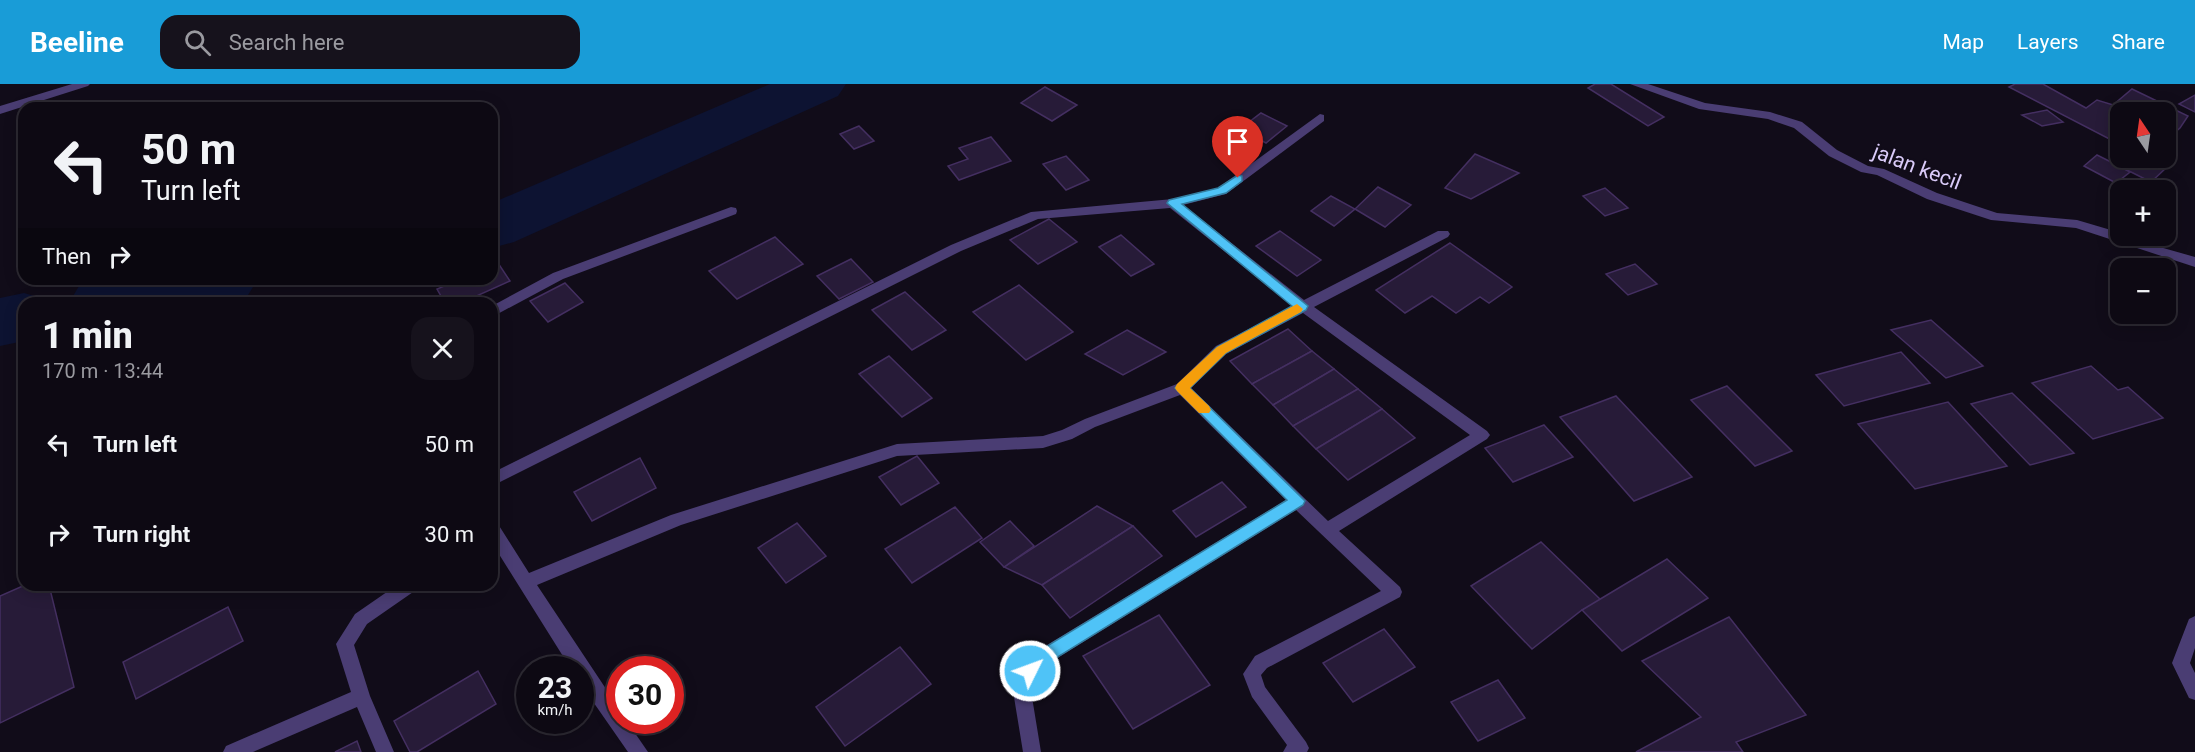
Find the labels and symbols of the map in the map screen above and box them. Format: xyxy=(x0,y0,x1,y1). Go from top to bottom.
north arrow xyxy=(2110,102,2176,168)
pin xyxy=(1212,116,1263,178)
street label: jalan kecil xyxy=(1869,139,1965,195)
position arrow xyxy=(998,639,1062,703)
speed limit sign: 30 xyxy=(606,656,684,734)

